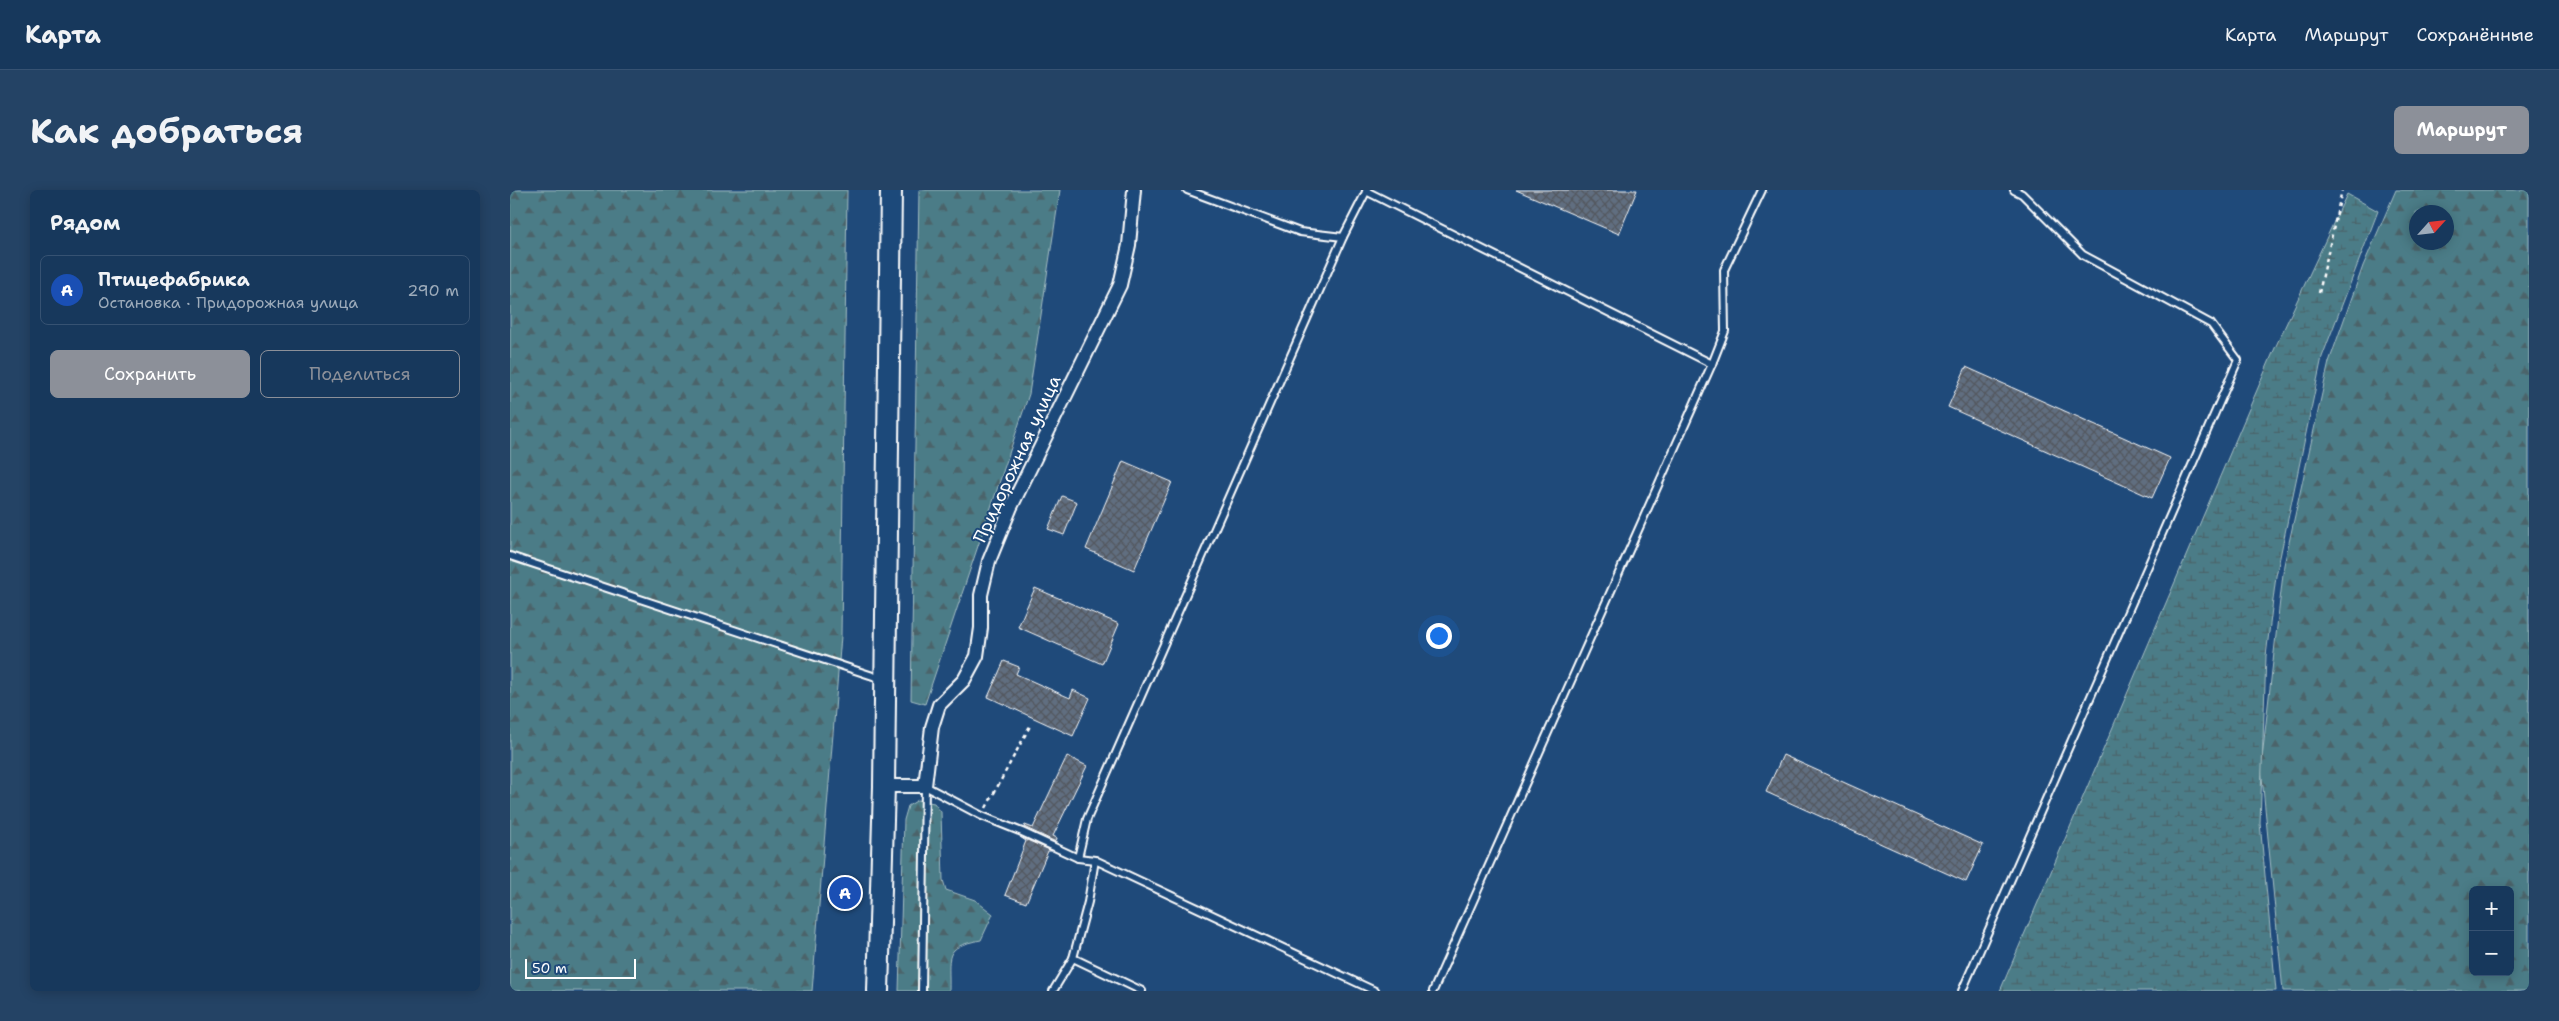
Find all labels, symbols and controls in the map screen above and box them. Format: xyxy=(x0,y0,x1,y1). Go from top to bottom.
text: Карта xyxy=(25,19,101,51)
text: Карта xyxy=(2225,23,2276,47)
text: Маршрут xyxy=(2304,23,2388,47)
text: Сохранённые xyxy=(2416,23,2534,47)
button: Маршрут xyxy=(2394,106,2529,154)
text: Как добраться xyxy=(30,107,303,154)
north arrow xyxy=(2409,205,2454,250)
text: Рядом xyxy=(50,209,120,237)
text: Птицефабрика xyxy=(98,267,250,292)
text: A xyxy=(61,280,73,301)
text: 290 m xyxy=(407,280,459,301)
text: Остановка · Придорожная улица xyxy=(98,292,358,313)
button: Сохранить xyxy=(50,350,250,398)
button: Поделиться xyxy=(260,350,460,398)
street label: Придорожная улица xyxy=(968,371,1066,547)
your location xyxy=(1426,623,1452,649)
pin: A xyxy=(829,874,861,912)
map controls xyxy=(2469,886,2514,976)
button: + xyxy=(2469,886,2514,931)
button: − xyxy=(2469,931,2514,976)
scale bar xyxy=(525,956,636,979)
text: 50 m xyxy=(532,959,567,977)

